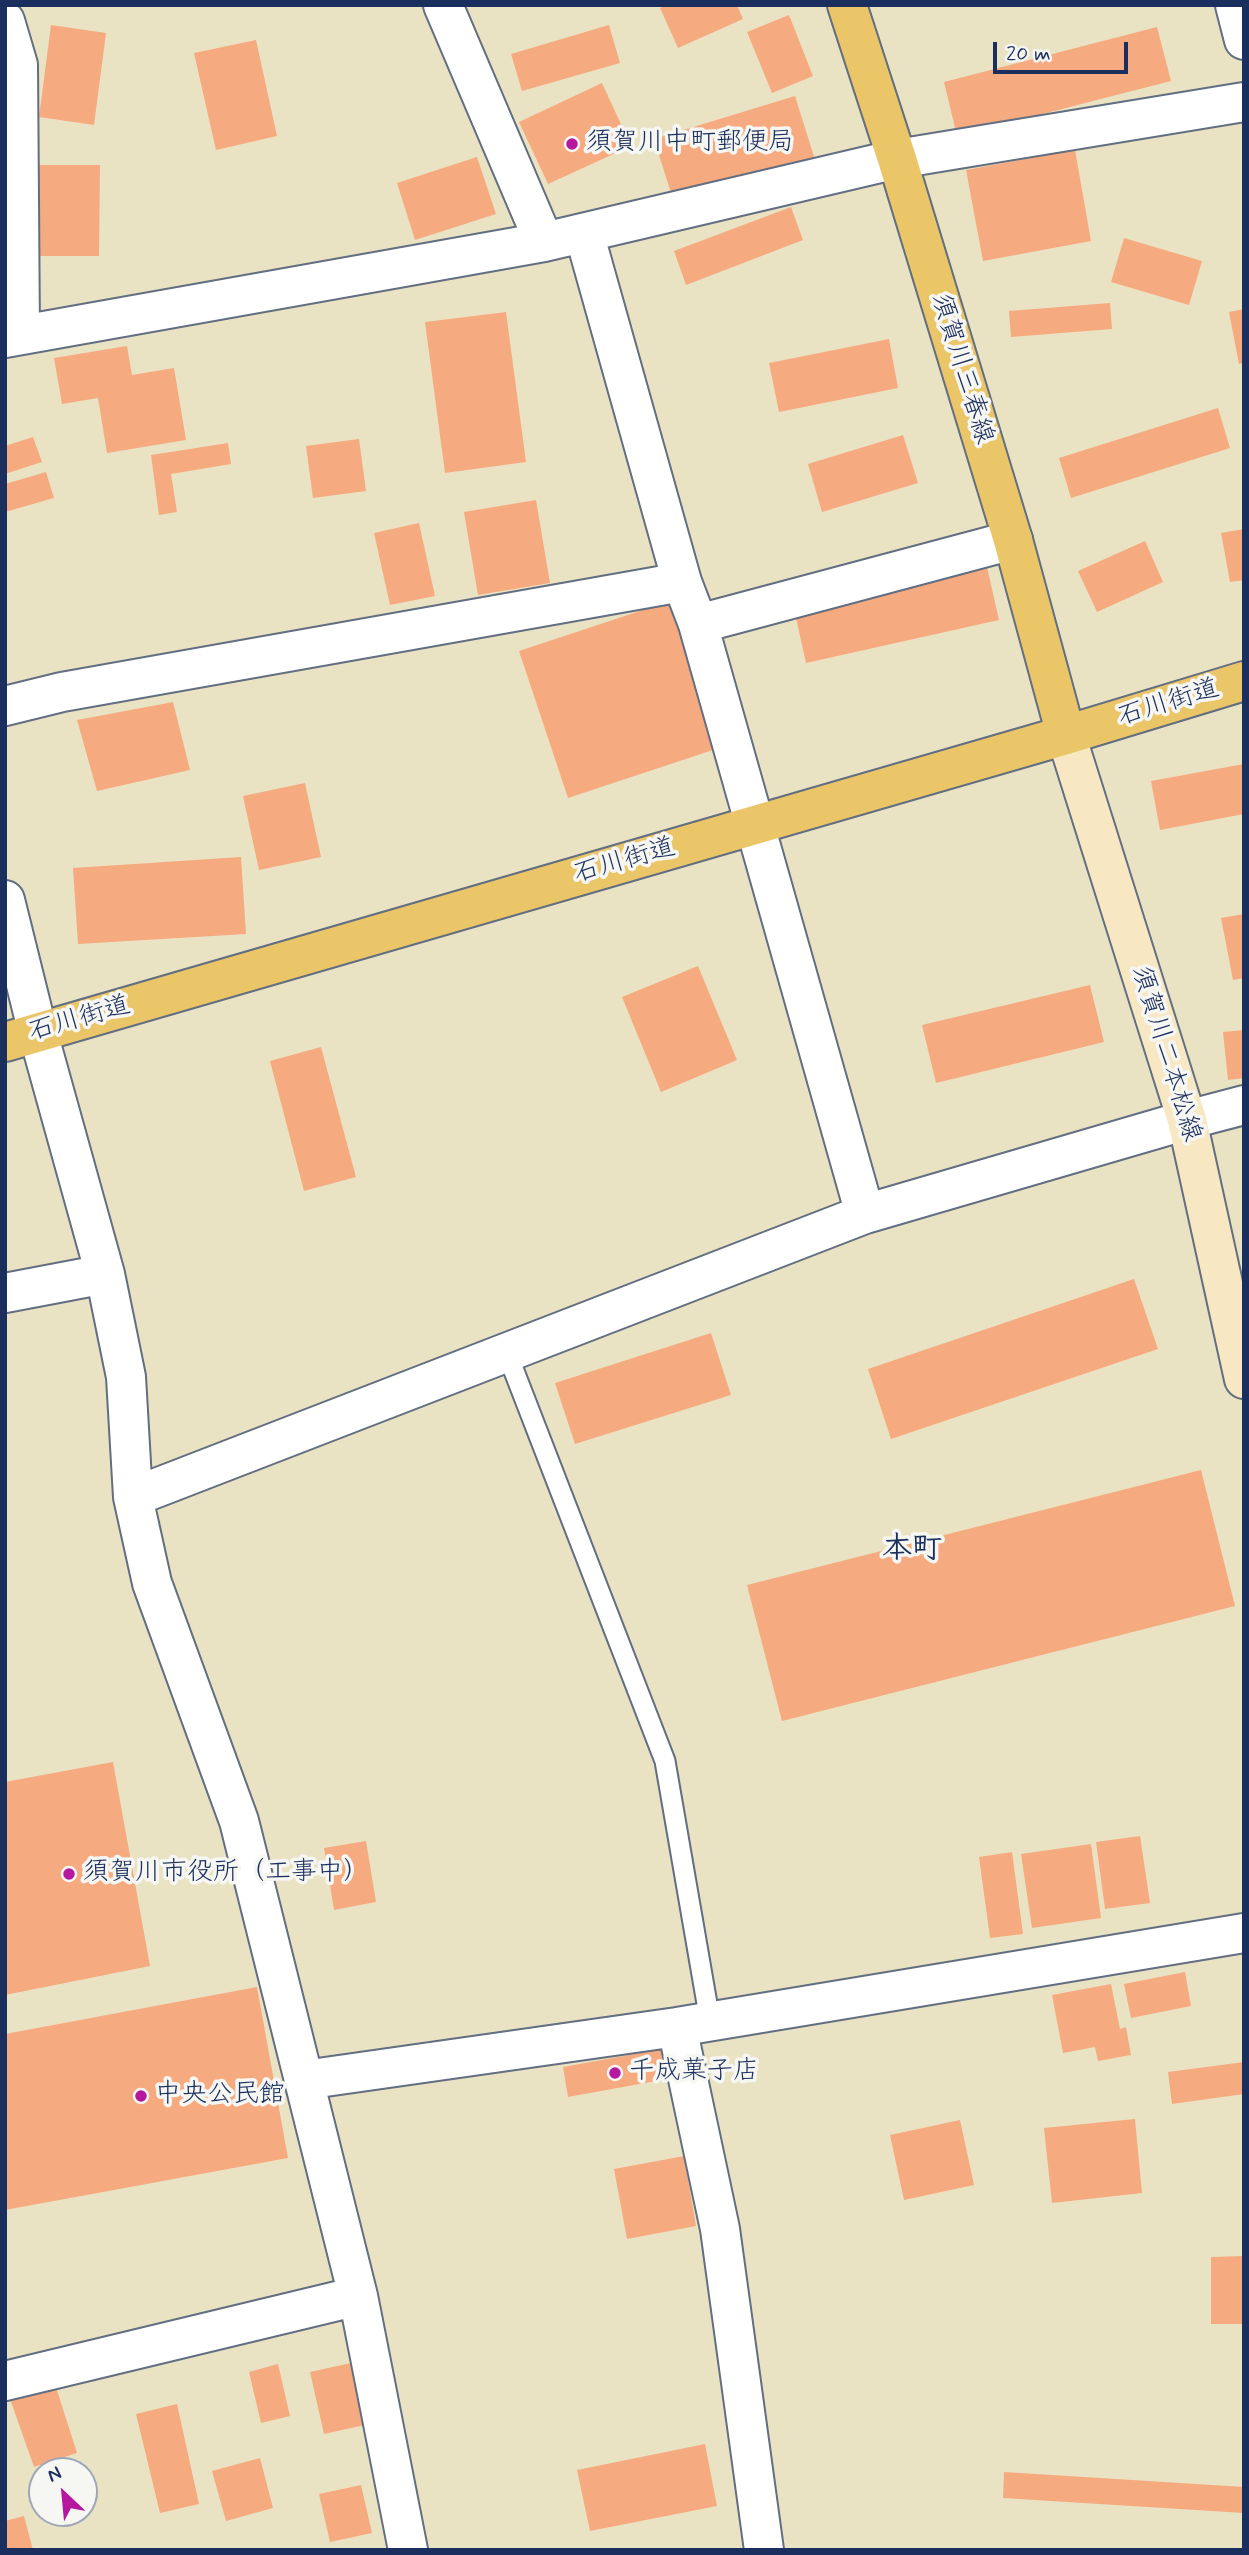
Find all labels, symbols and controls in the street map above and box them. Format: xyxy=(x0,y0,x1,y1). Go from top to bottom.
scale bar xyxy=(997,28,1132,72)
text: 20 m xyxy=(1006,40,1051,68)
place label: 須賀川中町郵便局 xyxy=(586,128,794,160)
marker: 須賀川中町郵便局 xyxy=(564,136,580,152)
street label: 須賀川三春線 xyxy=(923,290,999,448)
street label: 石川街道 xyxy=(1115,674,1223,734)
street label: 石川街道 xyxy=(571,833,679,891)
street label: 須賀川二本松線 xyxy=(1123,962,1207,1146)
street label: 石川街道 xyxy=(26,991,134,1049)
district label: 本町 xyxy=(882,1533,942,1569)
place label: 須賀川市役所（工事中） xyxy=(83,1858,369,1890)
marker: 須賀川市役所（工事中） xyxy=(61,1866,77,1882)
place label: 千成菓子店 xyxy=(629,2057,759,2089)
marker: 千成菓子店 xyxy=(607,2065,623,2081)
place label: 中央公民館 xyxy=(155,2080,285,2112)
marker: 中央公民館 xyxy=(133,2088,149,2104)
north arrow xyxy=(28,2457,98,2527)
text: N xyxy=(43,2460,66,2488)

